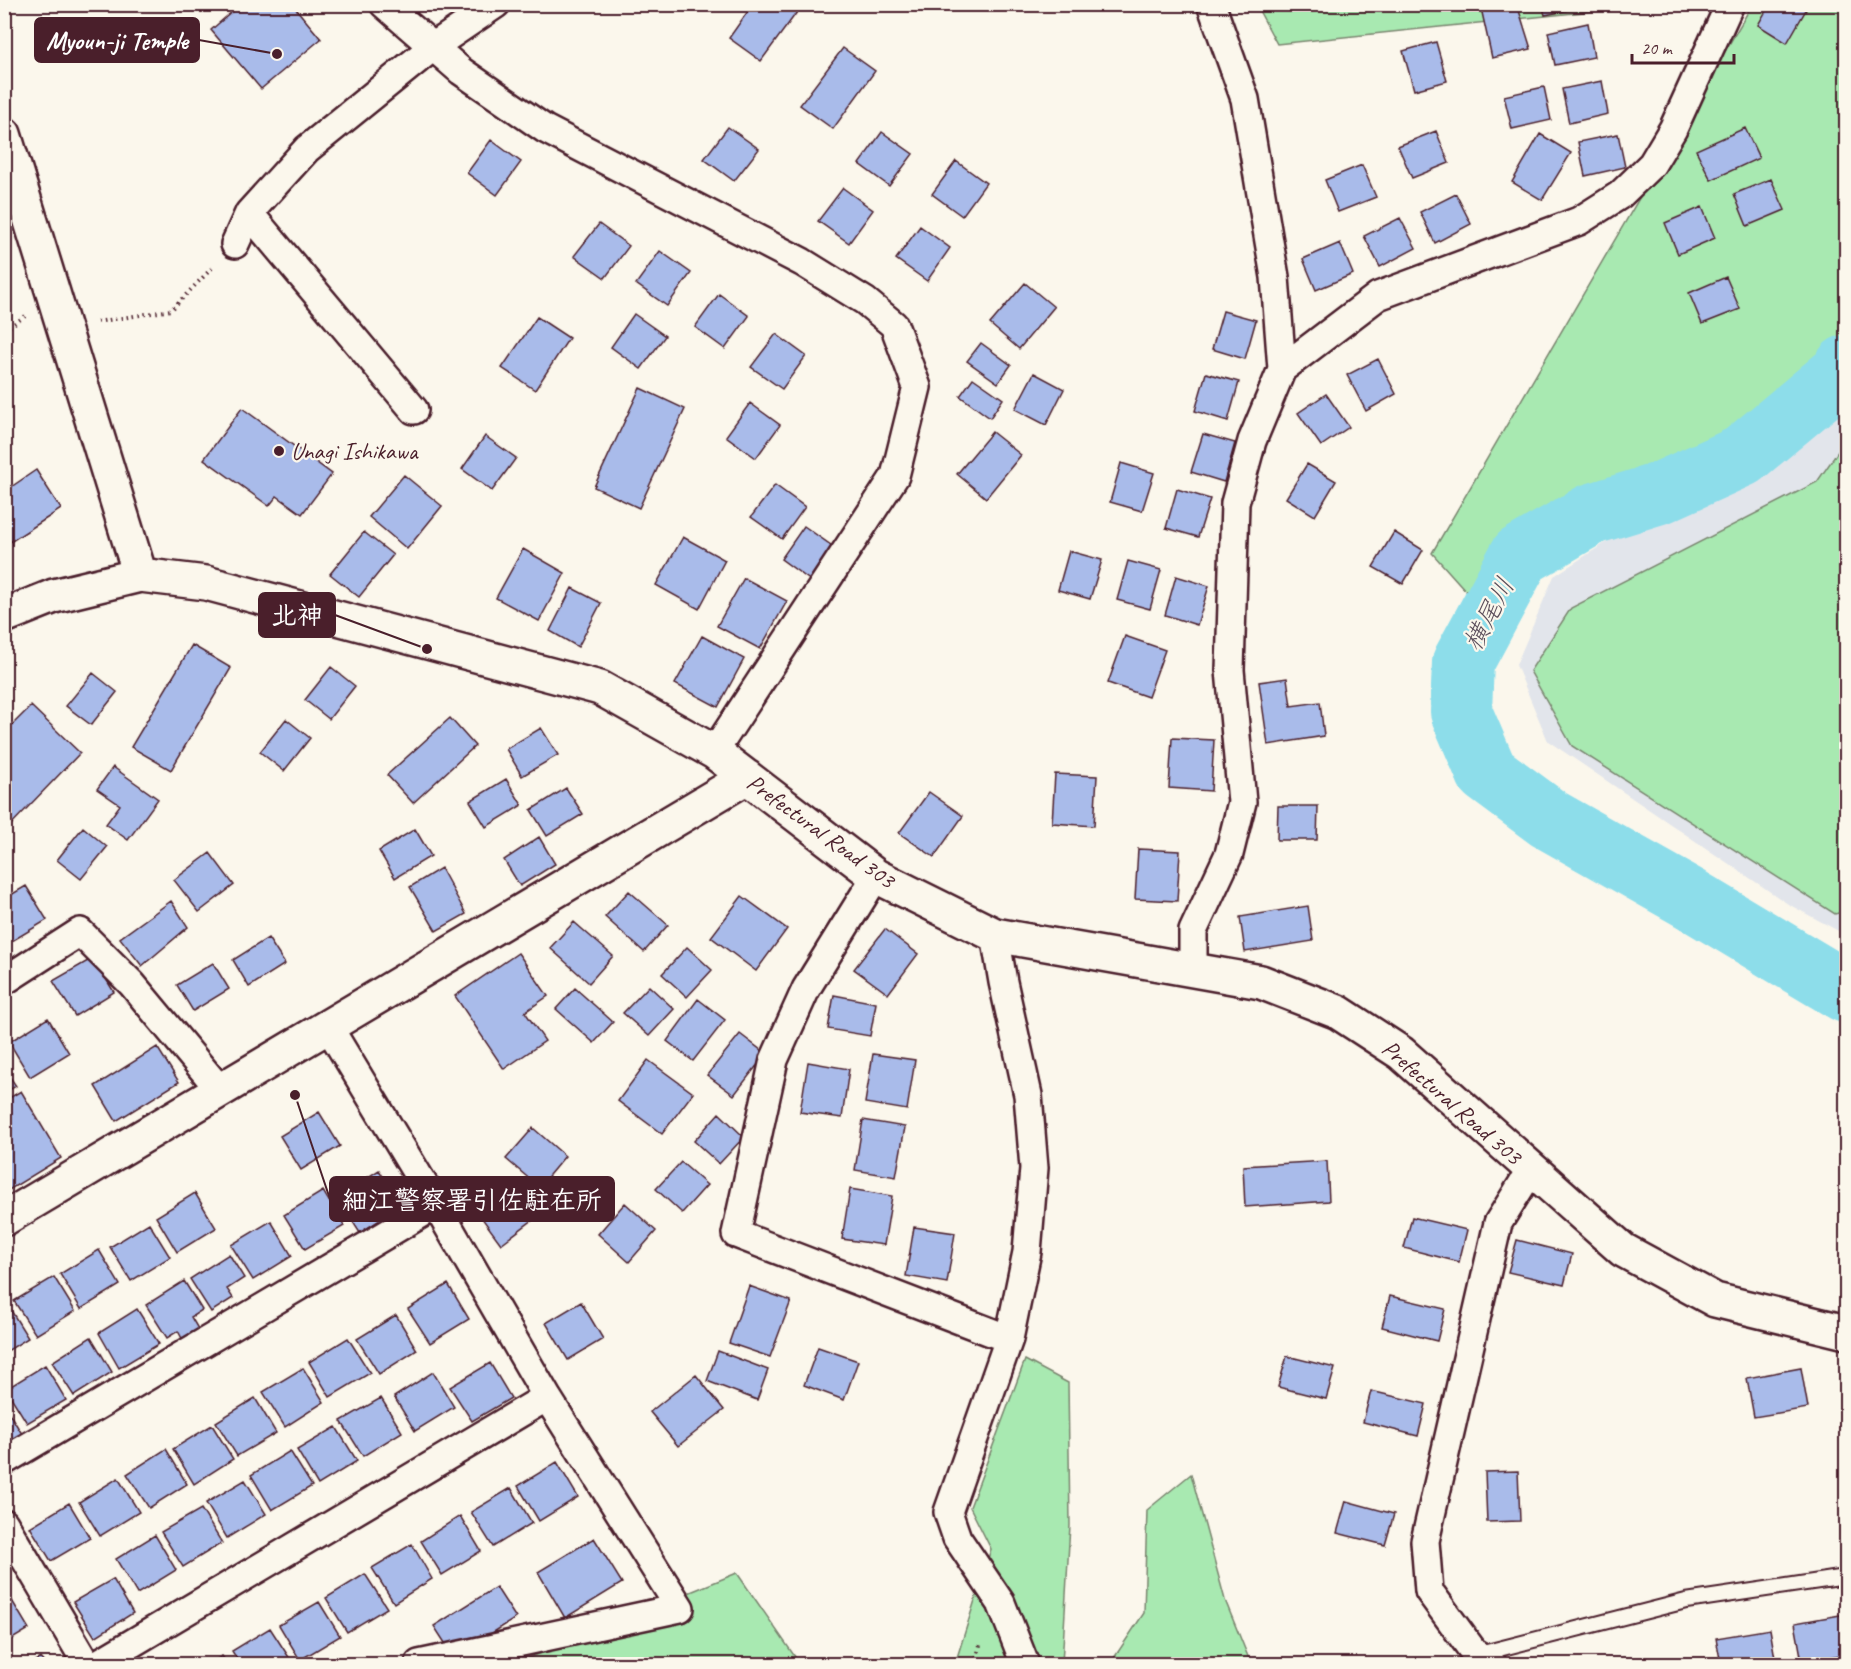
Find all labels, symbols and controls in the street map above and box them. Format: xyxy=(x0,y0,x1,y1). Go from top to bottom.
callout: Myoun-ji Temple xyxy=(35,18,199,62)
text: Myoun-ji Temple xyxy=(46,24,190,57)
scale bar xyxy=(1632,27,1734,65)
text: 20 m xyxy=(1641,37,1674,59)
place label: Unagi Ishikawa xyxy=(291,436,419,466)
marker: Unagi Ishikawa xyxy=(272,444,286,458)
water label: 横尾川 xyxy=(1456,572,1522,656)
callout: 北神 xyxy=(259,593,335,637)
text: 北神 xyxy=(271,599,323,632)
street label: Prefectural Road 303 xyxy=(741,767,903,896)
street label: Prefectural Road 303 xyxy=(1376,1033,1530,1172)
callout: 細江警察署引佐駐在所 xyxy=(330,1177,614,1221)
text: 細江警察署引佐駐在所 xyxy=(342,1184,602,1217)

